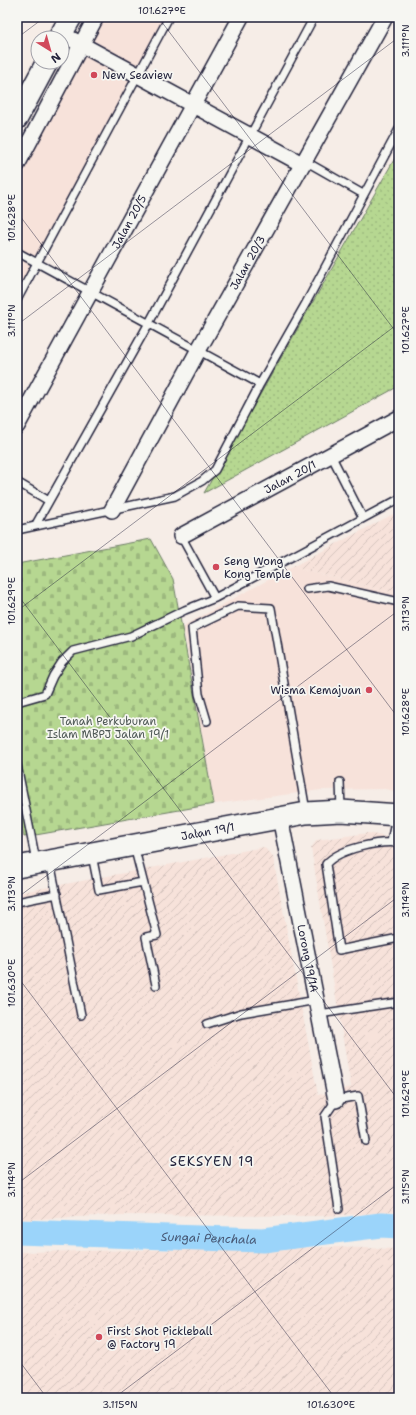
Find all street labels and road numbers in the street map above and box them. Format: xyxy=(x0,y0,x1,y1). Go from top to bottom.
street label: Jalan 20/5 xyxy=(108,192,150,251)
street label: Jalan 20/3 xyxy=(226,233,269,293)
street label: Jalan 20/1 xyxy=(261,457,319,497)
street label: Jalan 19/1 xyxy=(180,819,236,844)
street label: Lorong 19/1A xyxy=(294,923,322,993)

